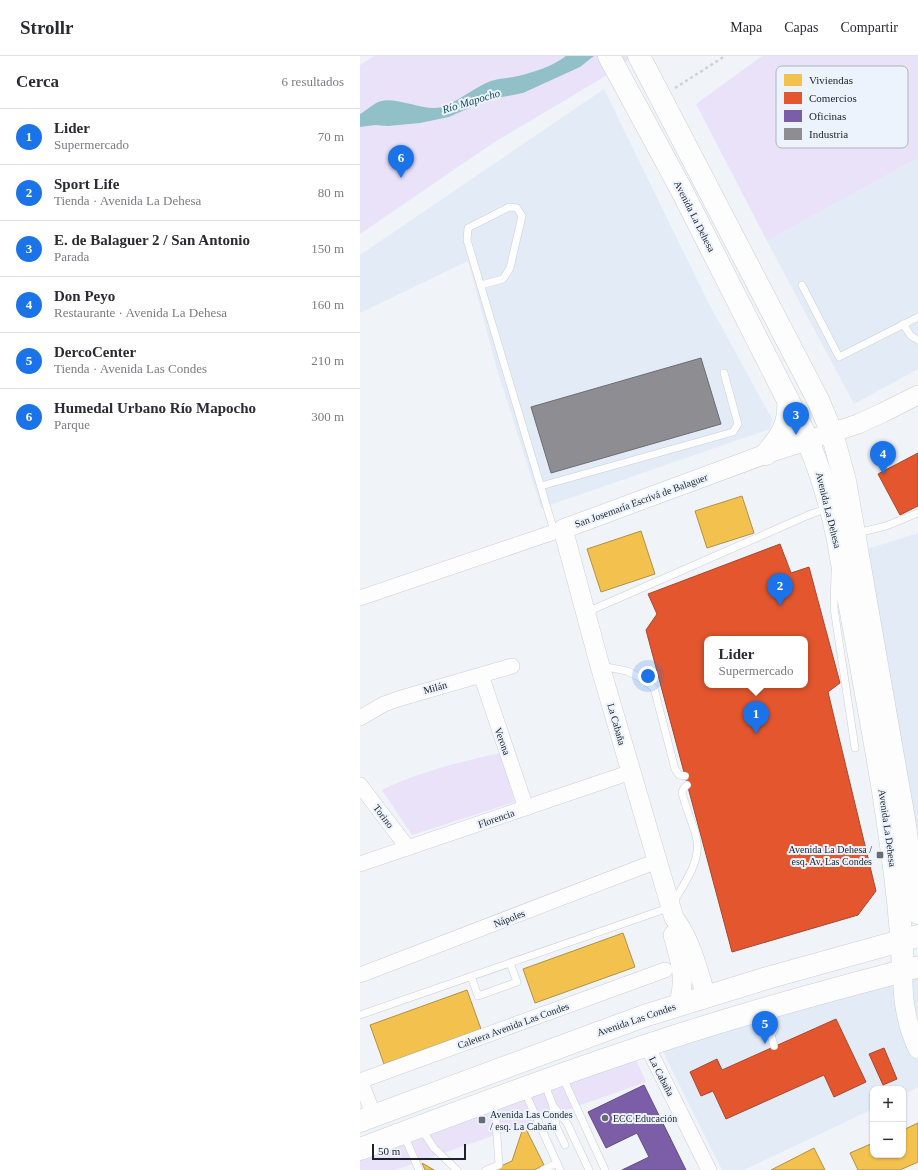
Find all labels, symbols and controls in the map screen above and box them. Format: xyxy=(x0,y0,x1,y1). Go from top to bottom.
text: Strollr xyxy=(20,17,73,38)
text: Mapa xyxy=(730,20,762,35)
text: Capas xyxy=(784,20,818,35)
text: Compartir xyxy=(840,20,898,35)
legend xyxy=(776,66,908,148)
text: Cerca xyxy=(16,72,59,91)
text: 6 resultados xyxy=(282,74,344,89)
text: Viviendas xyxy=(809,74,853,86)
water label: Río Mapocho xyxy=(440,86,502,116)
text: Comercios xyxy=(809,92,857,104)
text: Oficinas xyxy=(809,110,846,122)
text: Lider xyxy=(54,120,90,136)
text: Industria xyxy=(809,128,848,140)
text: 1 xyxy=(26,129,32,144)
text: 70 m xyxy=(318,129,344,144)
text: Supermercado xyxy=(54,137,129,152)
pin: 6 xyxy=(388,145,414,178)
text: Sport Life xyxy=(54,176,119,192)
street label: Avenida La Dehesa xyxy=(672,179,717,254)
text: 2 xyxy=(26,185,32,200)
text: 80 m xyxy=(318,185,344,200)
text: Tienda · Avenida La Dehesa xyxy=(54,193,201,208)
text: E. de Balaguer 2 / San Antonio xyxy=(54,232,250,248)
text: 3 xyxy=(26,241,32,256)
text: 150 m xyxy=(311,241,344,256)
text: Parada xyxy=(54,249,89,264)
text: Don Peyo xyxy=(54,288,115,304)
text: 4 xyxy=(26,297,32,312)
text: 160 m xyxy=(311,297,344,312)
text: Restaurante · Avenida La Dehesa xyxy=(54,305,227,320)
text: DercoCenter xyxy=(54,344,136,360)
text: 5 xyxy=(26,353,32,368)
text: 210 m xyxy=(311,353,344,368)
text: Tienda · Avenida Las Condes xyxy=(54,361,207,376)
text: Humedal Urbano Río Mapocho xyxy=(54,400,256,416)
pin: 3 xyxy=(783,402,809,435)
text: 6 xyxy=(26,409,32,424)
text: 300 m xyxy=(311,409,344,424)
text: Parque xyxy=(54,417,90,432)
pin: 4 xyxy=(870,441,896,474)
street label: San Josemaría Escrivá de Balaguer xyxy=(573,471,710,530)
street label: Avenida La Dehesa xyxy=(814,471,843,550)
pin: 2 xyxy=(767,573,793,606)
popup xyxy=(704,636,808,688)
text: Lider xyxy=(718,646,754,662)
text: Supermercado xyxy=(718,663,794,678)
your location xyxy=(638,666,658,686)
street label: Milán xyxy=(422,679,448,696)
pin: 1 xyxy=(743,701,769,734)
street label: La Cabaña xyxy=(605,702,628,747)
street label: Verona xyxy=(493,726,513,757)
street label: Avenida La Dehesa xyxy=(877,789,898,868)
street label: Torino xyxy=(371,802,396,830)
street label: Florencia xyxy=(477,807,516,830)
place label: Avenida La Dehesa / esq. Av. Las Condes xyxy=(789,844,872,867)
marker: Avenida La Dehesa / esq. Av. Las Condes xyxy=(875,850,885,860)
street label: Nápoles xyxy=(492,907,527,929)
street label: Caletera Avenida Las Condes xyxy=(456,1000,571,1051)
street label: Avenida Las Condes xyxy=(595,1001,677,1038)
pin: 5 xyxy=(752,1011,778,1044)
street label: La Cabaña xyxy=(647,1055,676,1098)
map controls xyxy=(870,1086,906,1158)
button: + xyxy=(870,1086,906,1122)
place label: Avenida Las Condes / esq. La Cabaña xyxy=(490,1109,573,1132)
marker: ECC Educación xyxy=(600,1113,610,1123)
place label: ECC Educación xyxy=(613,1113,677,1124)
marker: Avenida Las Condes / esq. La Cabaña xyxy=(477,1115,487,1125)
button: − xyxy=(870,1122,906,1158)
scale bar xyxy=(372,1142,466,1161)
text: 50 m xyxy=(378,1145,400,1157)

